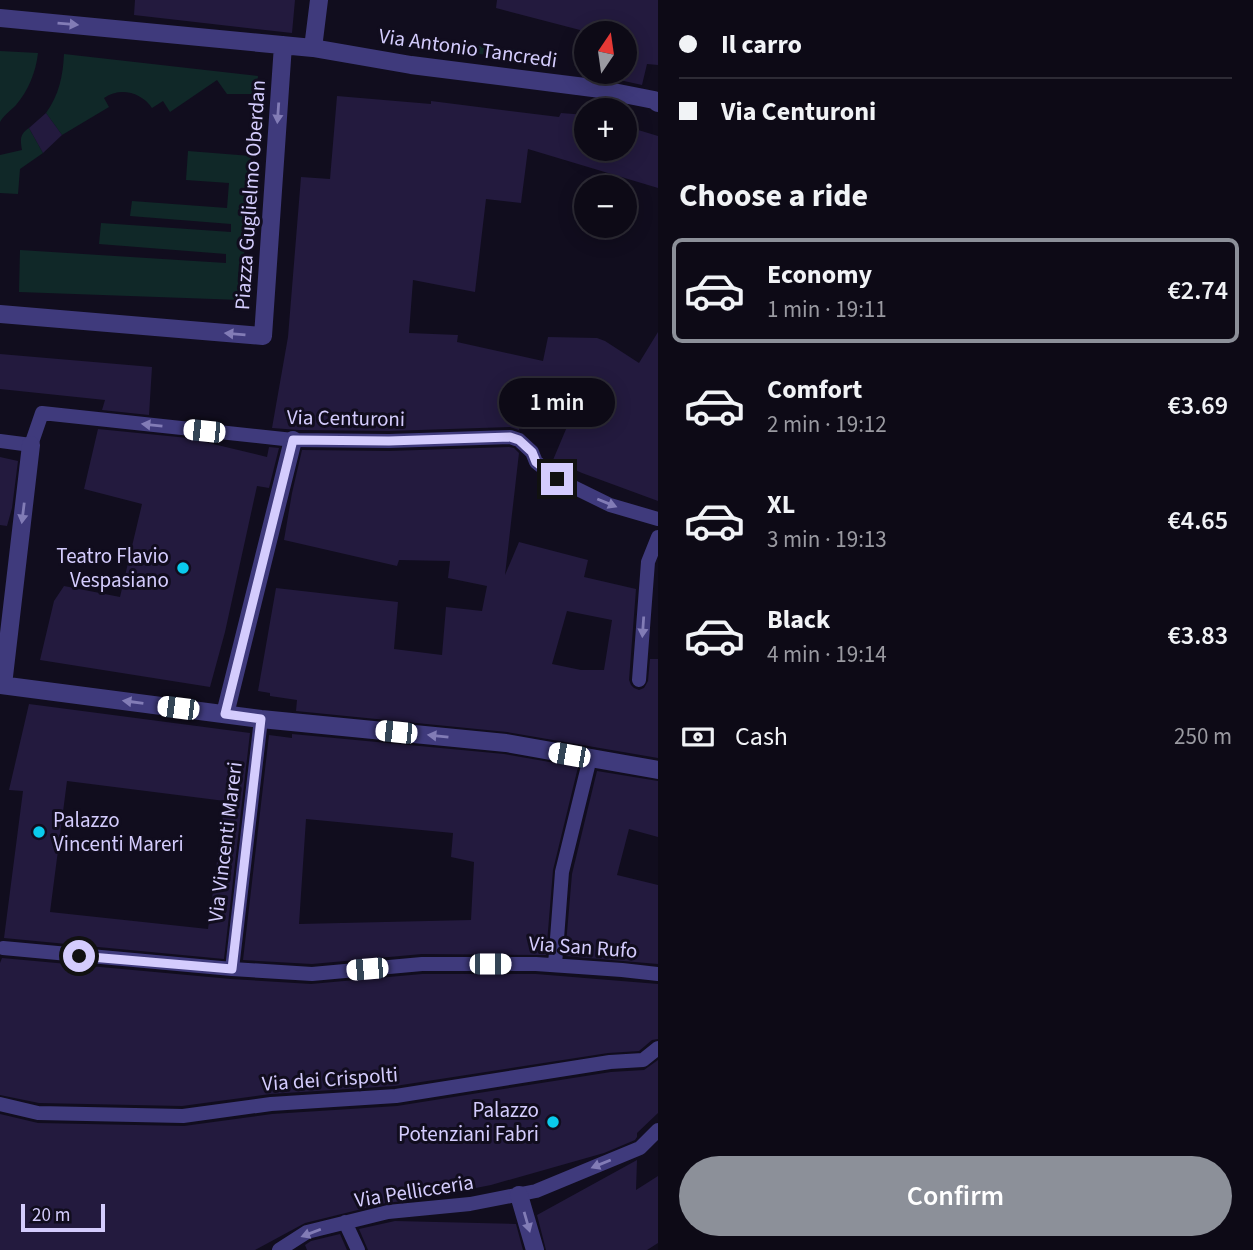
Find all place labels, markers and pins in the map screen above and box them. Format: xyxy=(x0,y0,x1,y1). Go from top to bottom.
place label: Teatro Flavio Vespasiano xyxy=(56,541,169,595)
marker: Teatro Flavio Vespasiano xyxy=(175,560,191,576)
place label: Palazzo Vincenti Mareri xyxy=(53,805,184,859)
marker: Palazzo Vincenti Mareri xyxy=(31,824,47,840)
place label: Palazzo Potenziani Fabri xyxy=(398,1095,539,1149)
marker: Palazzo Potenziani Fabri xyxy=(545,1114,561,1130)

